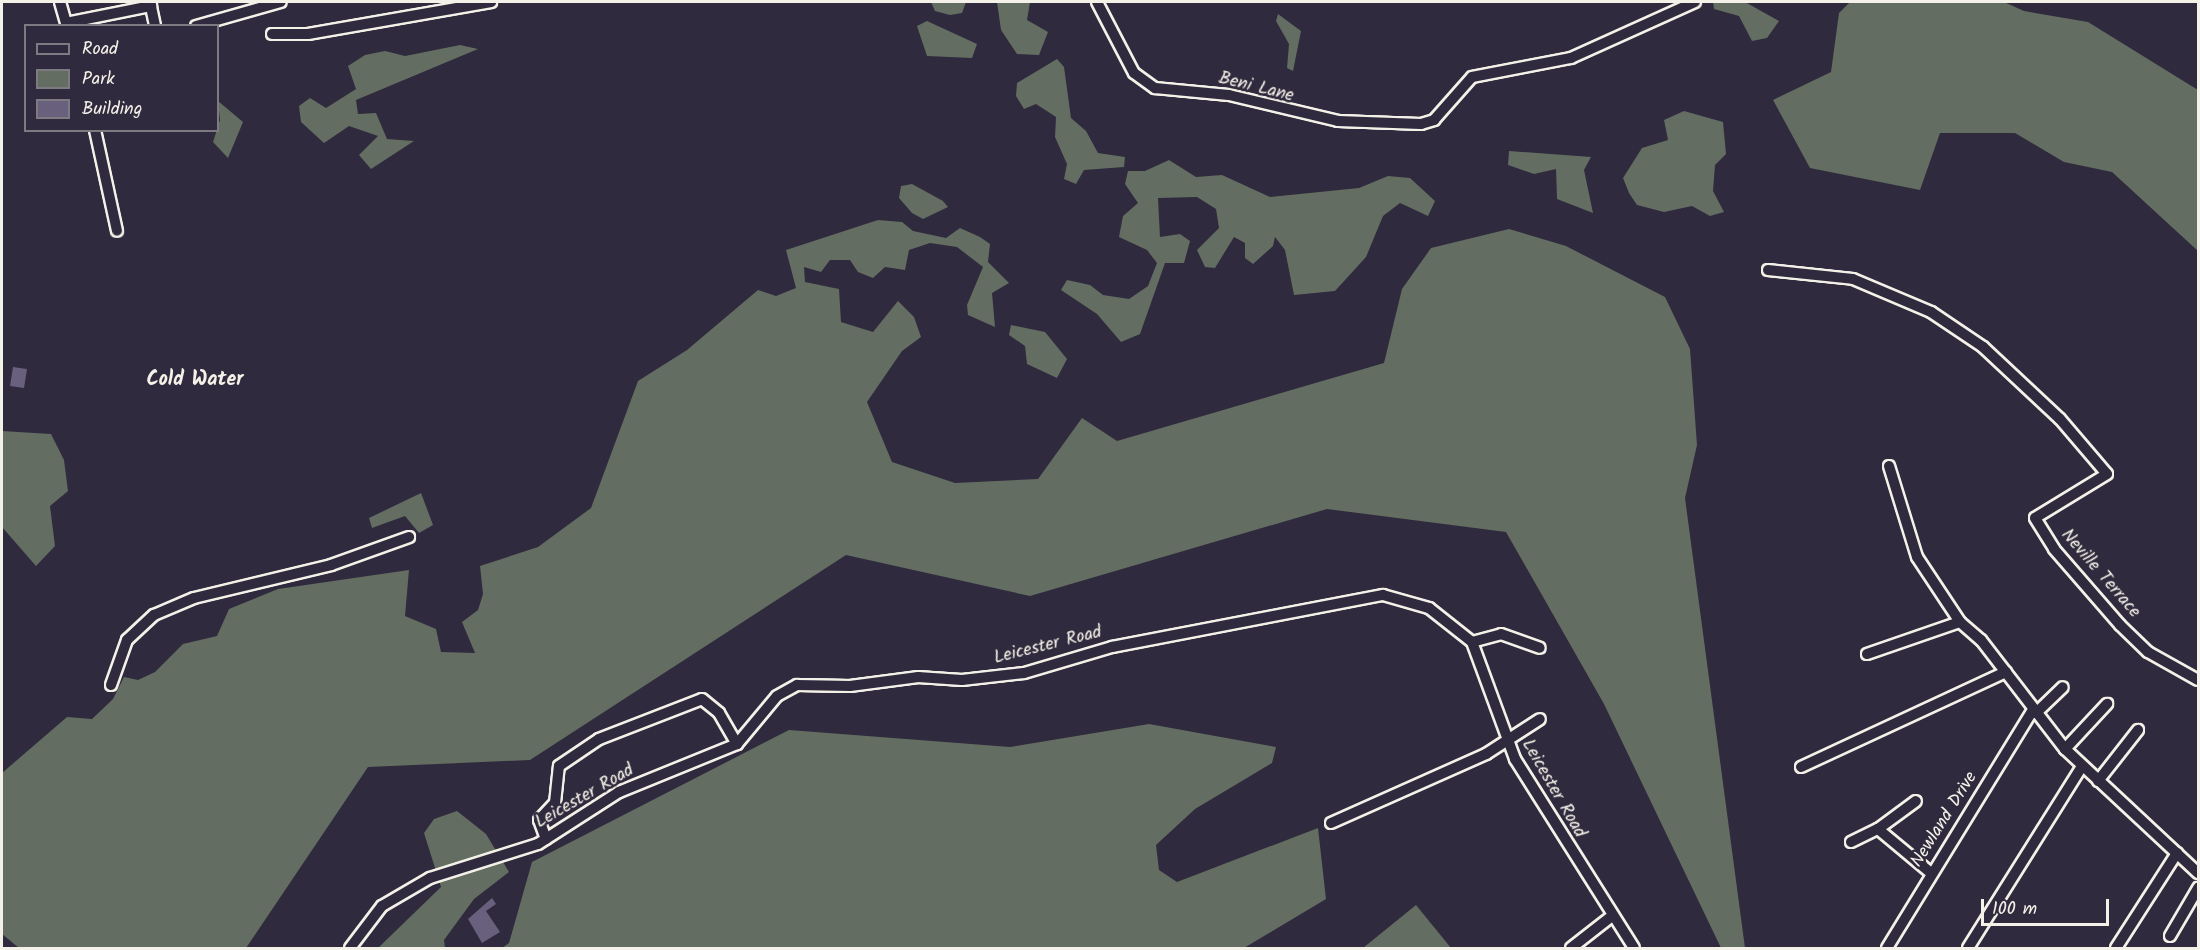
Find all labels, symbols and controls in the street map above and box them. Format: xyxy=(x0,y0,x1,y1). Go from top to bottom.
legend xyxy=(24,24,219,132)
text: Road xyxy=(82,35,118,64)
text: Park xyxy=(82,65,115,94)
street label: Beni Lane xyxy=(1216,68,1296,108)
text: Building xyxy=(82,95,142,124)
district label: Cold Water xyxy=(146,368,244,392)
street label: Neville Terrace xyxy=(2056,525,2144,623)
street label: Leicester Road xyxy=(992,622,1104,670)
street label: Leicester Road xyxy=(1516,736,1590,842)
street label: Leicester Road xyxy=(532,760,638,834)
street label: Newland Drive xyxy=(1907,768,1983,872)
scale bar xyxy=(1984,887,2112,925)
text: 100 m xyxy=(1992,895,2037,924)

